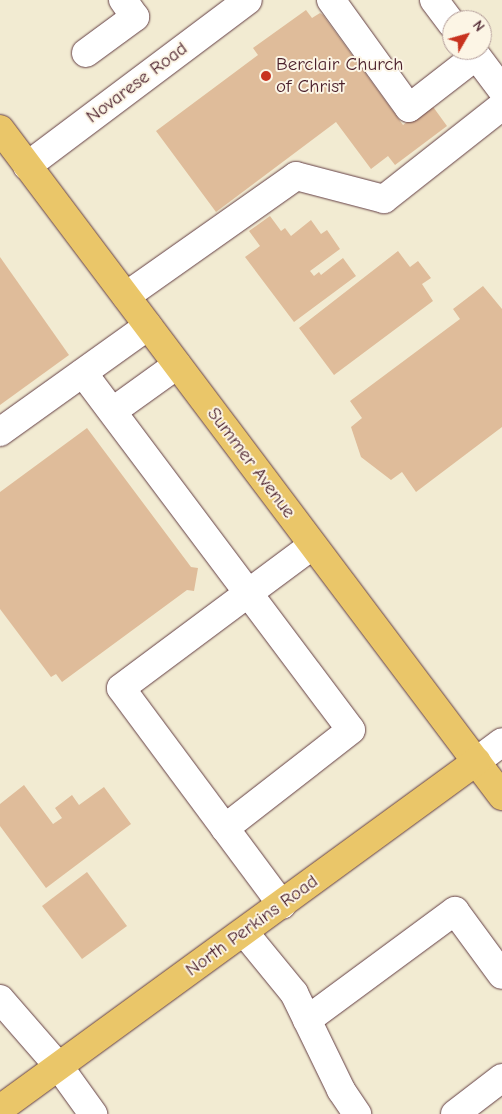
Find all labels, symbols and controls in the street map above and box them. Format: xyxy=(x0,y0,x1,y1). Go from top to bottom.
north arrow xyxy=(442,10,492,60)
text: N xyxy=(469,17,488,35)
street label: Novarese Road xyxy=(82,37,192,129)
place label: Berclair Church of Christ xyxy=(276,54,403,98)
marker: Berclair Church of Christ xyxy=(260,70,272,82)
street label: Summer Avenue xyxy=(202,403,300,523)
street label: North Perkins Road xyxy=(181,870,323,982)

